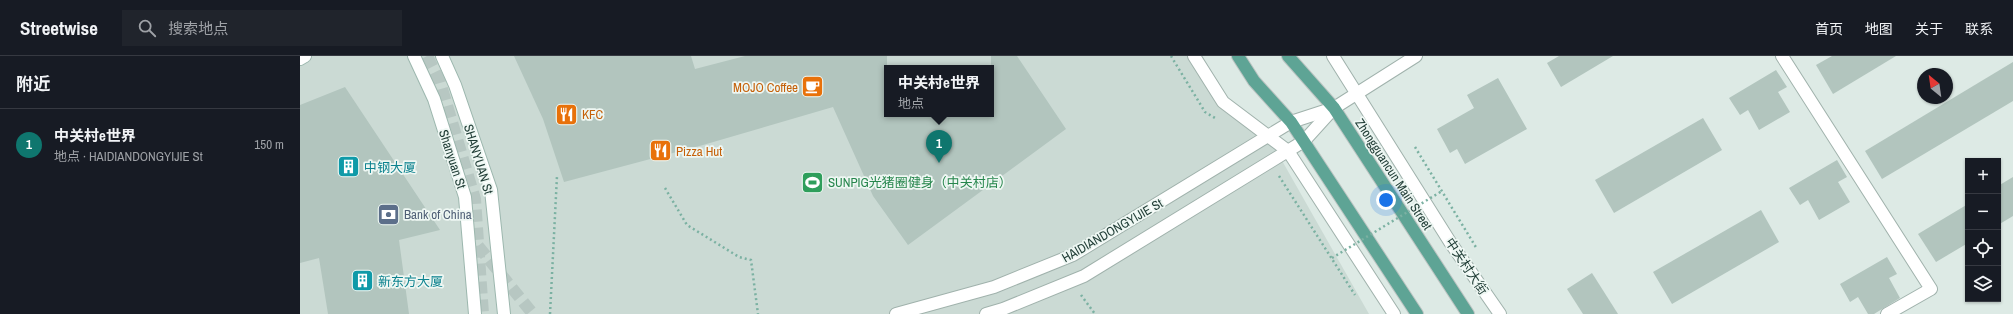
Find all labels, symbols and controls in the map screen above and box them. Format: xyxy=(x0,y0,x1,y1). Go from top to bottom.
search box xyxy=(122,10,402,46)
text: Streetwise xyxy=(20,15,98,41)
icon: search xyxy=(136,17,158,39)
text: 搜索地点 xyxy=(168,18,228,39)
text: 首页 xyxy=(1815,20,1843,38)
text: 地图 xyxy=(1865,20,1893,38)
text: 关于 xyxy=(1915,20,1943,38)
text: 联系 xyxy=(1965,20,1993,38)
popup xyxy=(884,65,994,117)
north arrow xyxy=(1917,68,1953,104)
text: 附近 xyxy=(16,72,50,95)
text: 中关村e世界 xyxy=(898,72,980,93)
cafe icon: MOJO Coffee xyxy=(800,74,826,100)
place label: MOJO Coffee xyxy=(733,79,798,96)
text: 地点 xyxy=(898,95,924,112)
restaurant icon: KFC xyxy=(554,101,580,127)
place label: KFC xyxy=(582,106,604,123)
street label: Zhongguancun Main Street xyxy=(1351,115,1436,233)
street label: SHANYUAN St xyxy=(460,122,497,196)
text: 中关村e世界 xyxy=(54,125,136,146)
street label: Shanyuan St xyxy=(435,127,470,191)
pin: 1 xyxy=(926,130,952,163)
text: 1 xyxy=(26,136,32,153)
text: 150 m xyxy=(254,136,284,153)
restaurant icon: Pizza Hut xyxy=(647,138,673,164)
place label: Pizza Hut xyxy=(676,143,722,160)
text: 地点 · HAIDIANDONGYIJIE St xyxy=(54,148,203,165)
building icon: 中钢大厦 xyxy=(336,154,362,180)
map controls xyxy=(1965,158,2001,302)
button: + xyxy=(1965,158,2001,194)
place label: 中钢大厦 xyxy=(364,159,416,176)
sports icon: SUNPIG光猪圈健身（中关村店） xyxy=(800,169,826,195)
place label: SUNPIG光猪圈健身（中关村店） xyxy=(828,174,1012,191)
your location xyxy=(1376,190,1396,210)
button: − xyxy=(1965,194,2001,230)
street label: HAIDIANDONGYIJIE St xyxy=(1059,195,1166,266)
bank icon: Bank of China xyxy=(376,201,402,227)
place label: Bank of China xyxy=(404,206,472,223)
button: locate xyxy=(1965,230,2001,266)
street label: 中关村大街 xyxy=(1441,235,1492,298)
button: layers xyxy=(1965,266,2001,302)
building icon: 新东方大厦 xyxy=(350,268,376,294)
place label: 新东方大厦 xyxy=(378,273,443,290)

